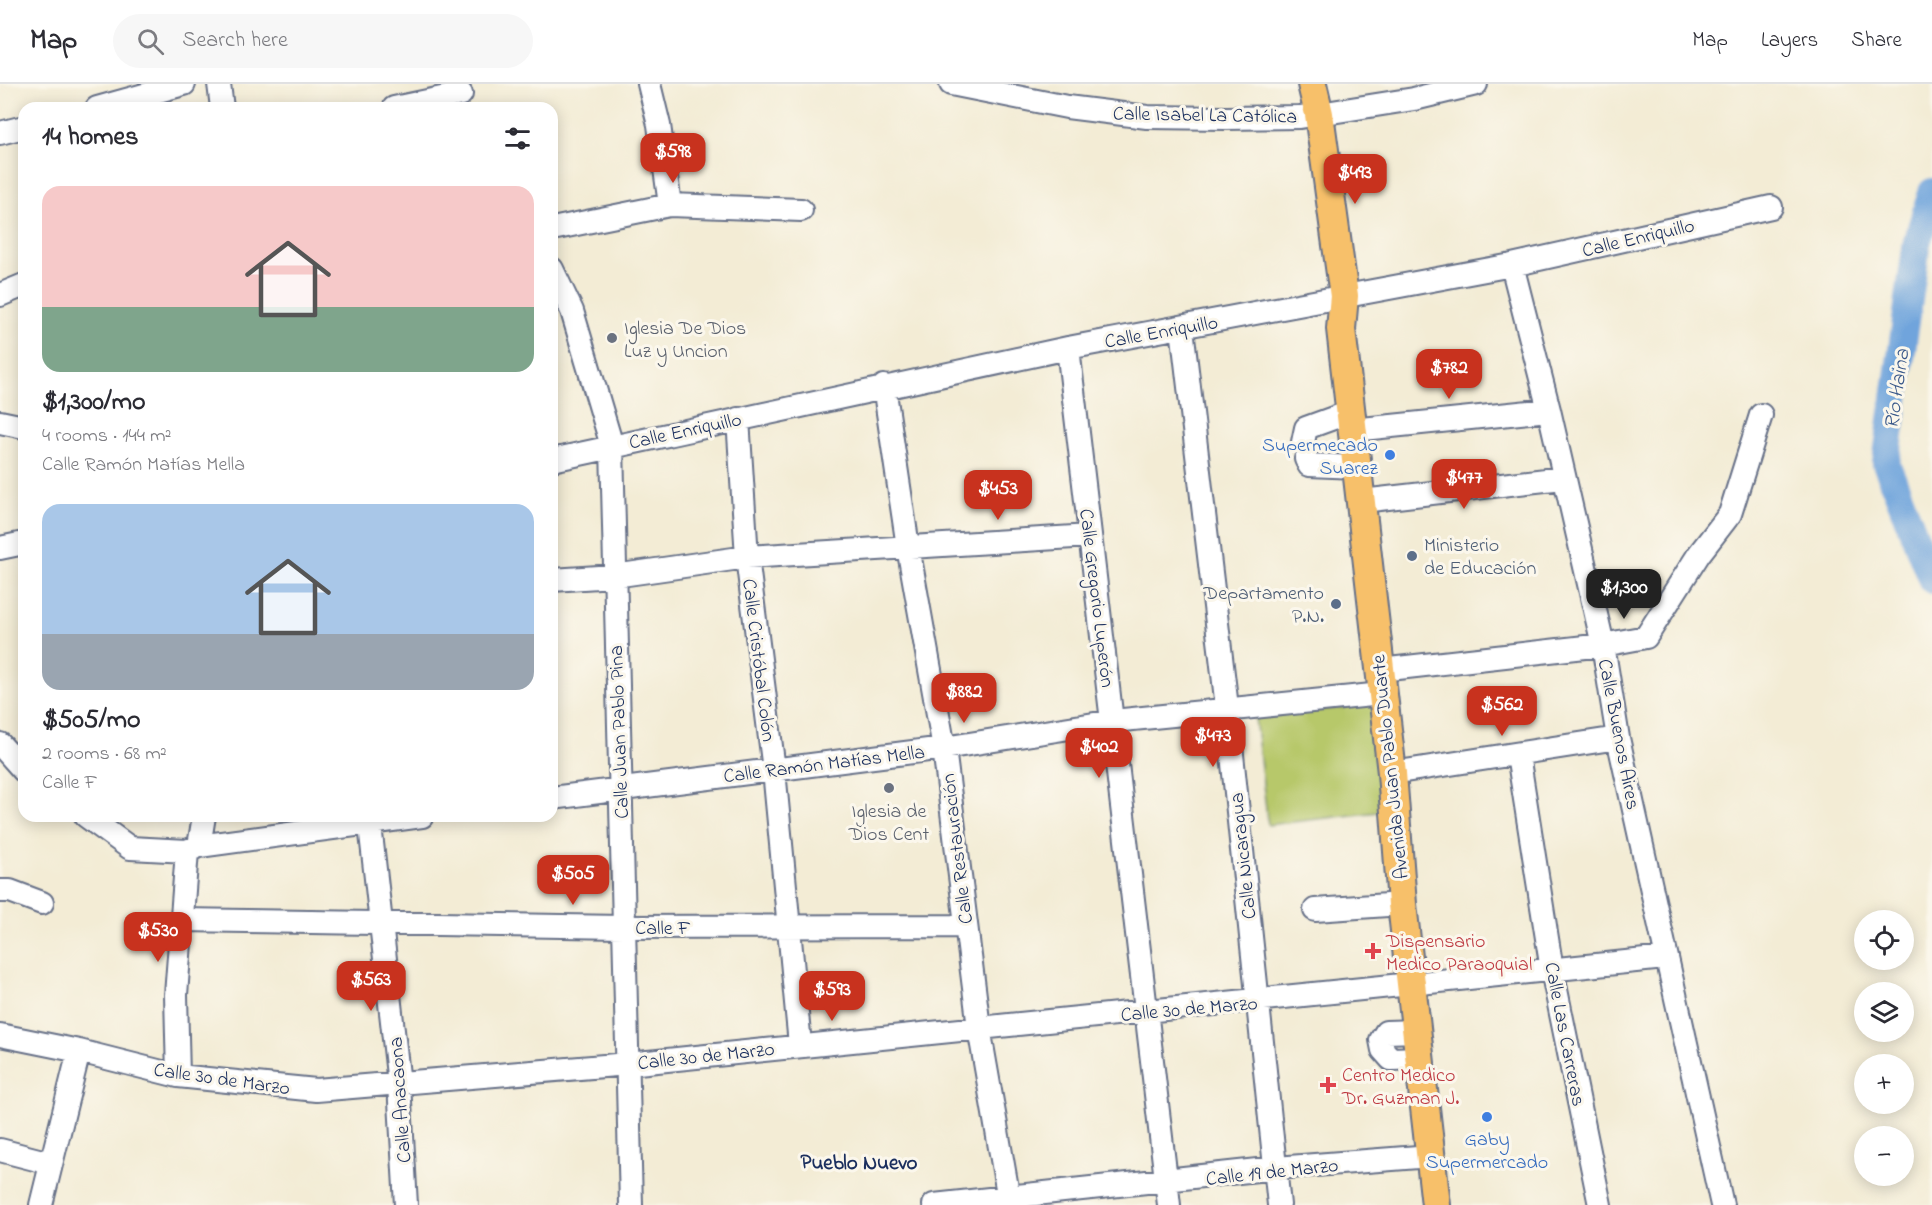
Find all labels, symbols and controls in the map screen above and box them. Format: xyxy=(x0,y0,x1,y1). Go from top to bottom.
search box xyxy=(113,14,533,68)
text: Map xyxy=(30,21,77,62)
icon: search xyxy=(134,25,167,58)
text: Search here xyxy=(182,25,288,57)
text: Map xyxy=(1692,26,1728,56)
text: Layers xyxy=(1761,26,1818,56)
text: Share xyxy=(1851,26,1902,56)
street label: Calle Isabel La Católica xyxy=(1113,100,1297,133)
text: 14 homes xyxy=(42,119,138,157)
icon: filters xyxy=(501,122,534,155)
pin: $598 xyxy=(637,133,709,184)
text: $598 xyxy=(654,138,692,167)
pin: $493 xyxy=(1319,154,1391,205)
text: $493 xyxy=(1338,159,1372,188)
street label: Calle Enriquillo xyxy=(1579,212,1698,266)
icon: home xyxy=(234,225,342,333)
street label: Calle Enriquillo xyxy=(1102,309,1220,358)
place label: Iglesia De Dios Luz y Uncion xyxy=(624,315,746,367)
marker: Iglesia De Dios Luz y Uncion xyxy=(605,331,619,345)
water label: Río Haina xyxy=(1878,347,1919,431)
pin: $782 xyxy=(1413,349,1485,400)
text: $782 xyxy=(1430,354,1468,383)
text: $1,300/mo xyxy=(42,384,145,422)
street label: Calle Enriquillo xyxy=(626,406,745,459)
text: 4 rooms · 144 m² xyxy=(42,422,172,451)
place label: Supermecado Suarez xyxy=(1262,432,1379,484)
marker: Supermecado Suarez xyxy=(1383,448,1397,462)
text: Calle Ramón Matías Mella xyxy=(42,451,245,480)
pin: $477 xyxy=(1428,459,1500,510)
text: $477 xyxy=(1446,464,1482,493)
pin: $453 xyxy=(962,470,1034,521)
text: $453 xyxy=(978,475,1018,504)
street label: Calle Gregorio Luperón xyxy=(1069,507,1121,690)
place label: Ministerio de Educación xyxy=(1424,532,1536,584)
icon: home xyxy=(234,543,342,651)
marker: Ministerio de Educación xyxy=(1405,549,1419,563)
pin: $1,300 xyxy=(1575,569,1673,620)
text: $1,300 xyxy=(1600,574,1648,603)
street label: Calle Cristóbal Colón xyxy=(733,577,782,744)
place label: Departamento P.N. xyxy=(1203,580,1324,632)
marker: Departamento P.N. xyxy=(1329,597,1343,611)
street label: Calle Juan Pablo Pina xyxy=(603,645,638,819)
street label: Avenida Juan Pablo Duarte xyxy=(1365,653,1418,880)
street label: Calle Buenos Aires xyxy=(1589,657,1646,812)
pin: $882 xyxy=(928,673,1000,724)
text: $882 xyxy=(945,678,983,707)
pin: $562 xyxy=(1466,686,1538,737)
text: $562 xyxy=(1481,691,1523,720)
text: $505/mo xyxy=(42,702,140,740)
pin: $473 xyxy=(1177,717,1249,768)
text: $473 xyxy=(1195,722,1231,751)
pin: $402 xyxy=(1063,728,1135,779)
text: $402 xyxy=(1080,733,1118,762)
street label: Calle Ramón Matías Mella xyxy=(722,739,927,792)
text: 2 rooms · 68 m² xyxy=(42,740,167,769)
text: Calle F xyxy=(42,769,97,798)
street label: Calle Restauración xyxy=(935,772,982,926)
marker: Iglesia de Dios Cent xyxy=(882,781,896,795)
street label: Calle Nicaragua xyxy=(1223,791,1267,921)
place label: Iglesia de Dios Cent xyxy=(848,798,929,850)
pin: $505 xyxy=(537,855,609,906)
text: $505 xyxy=(551,860,595,889)
map controls xyxy=(1854,910,1914,1186)
button: locate xyxy=(1854,910,1914,970)
pin: $530 xyxy=(122,912,194,963)
street label: Calle F xyxy=(635,915,691,944)
text: $530 xyxy=(138,917,178,946)
place label: Dispensario Medico Paraoquial xyxy=(1385,928,1532,980)
marker: Dispensario Medico Paraoquial xyxy=(1364,942,1382,960)
street label: Calle Las Carreras xyxy=(1535,960,1592,1109)
pin: $563 xyxy=(335,961,407,1012)
text: $563 xyxy=(351,966,391,995)
pin: $593 xyxy=(796,971,868,1022)
text: $593 xyxy=(813,976,851,1005)
button: layers xyxy=(1854,982,1914,1042)
street label: Calle 30 de Marzo xyxy=(1119,990,1259,1031)
street label: Calle Anacaona xyxy=(383,1036,420,1164)
street label: Calle 30 de Marzo xyxy=(636,1036,776,1079)
button: + xyxy=(1854,1054,1914,1114)
street label: Calle 30 de Marzo xyxy=(152,1057,292,1104)
place label: Centro Medico Dr. Guzman J. xyxy=(1341,1062,1459,1114)
marker: Centro Medico Dr. Guzman J. xyxy=(1319,1076,1337,1094)
marker: Gaby Supermercado xyxy=(1480,1110,1494,1124)
place label: Gaby Supermercado xyxy=(1426,1126,1548,1178)
button: − xyxy=(1854,1126,1914,1186)
district label: Pueblo Nuevo xyxy=(801,1149,918,1179)
street label: Calle 19 de Marzo xyxy=(1205,1152,1340,1195)

